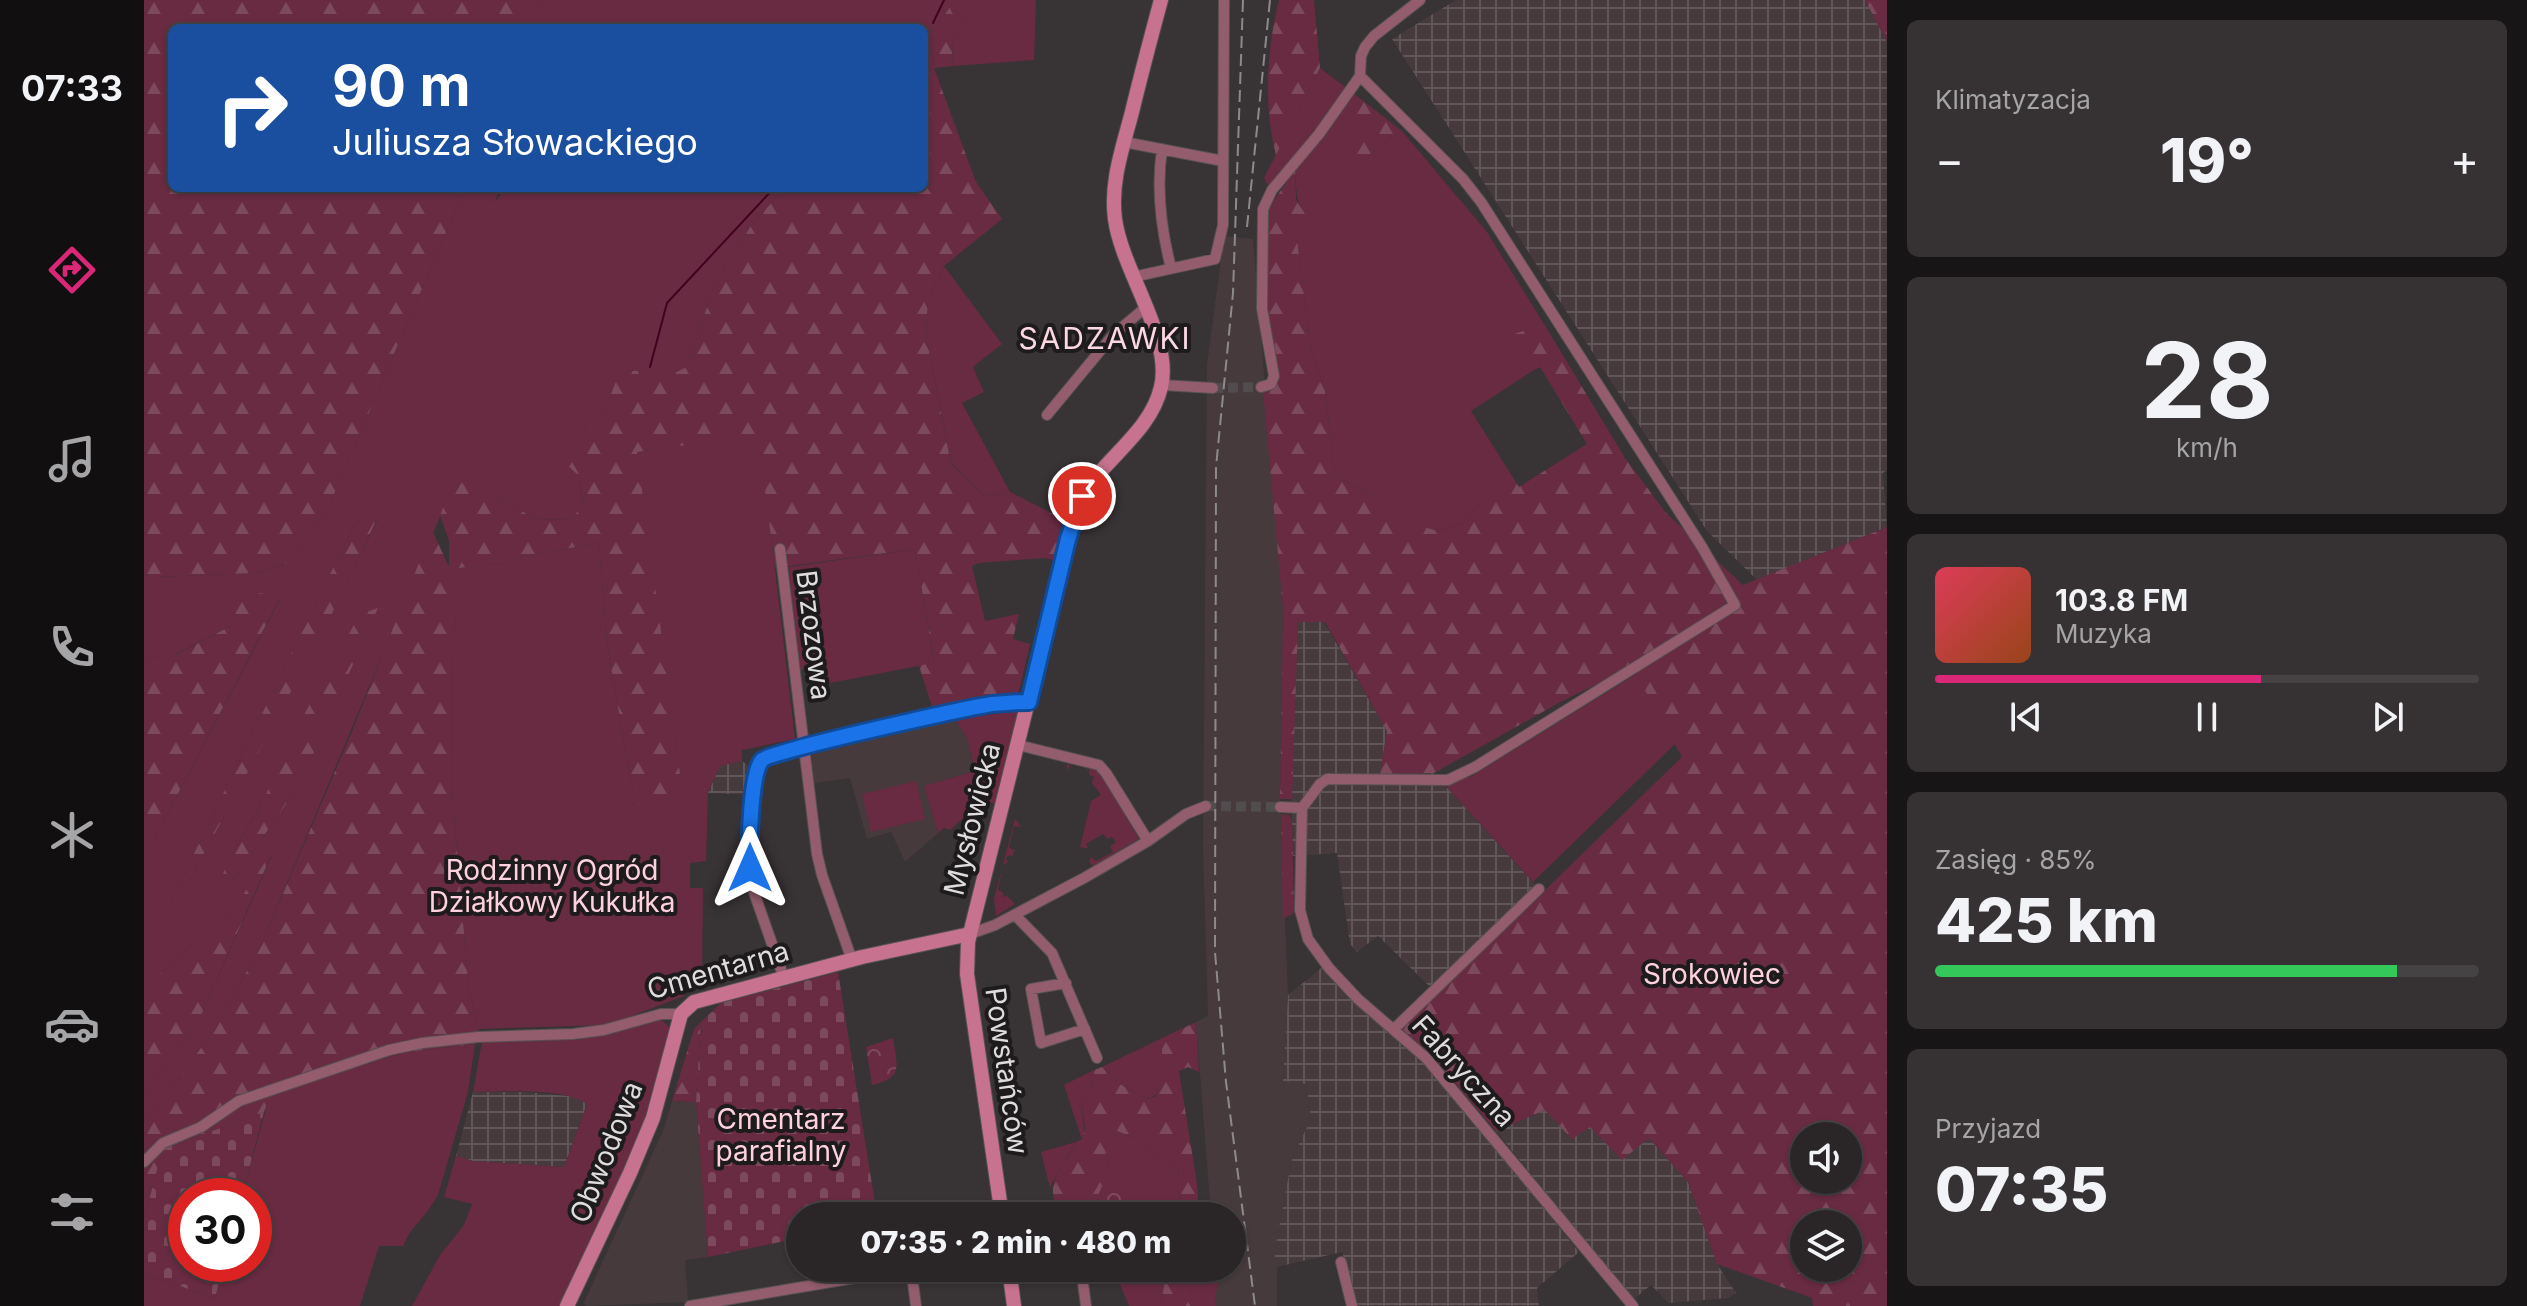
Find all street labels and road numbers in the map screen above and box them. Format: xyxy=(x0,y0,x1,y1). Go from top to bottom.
street label: Brzozowa xyxy=(789,568,839,702)
street label: Mysłowicka xyxy=(937,739,1007,899)
street label: Cmentarna xyxy=(643,934,793,1006)
street label: Powstańców xyxy=(978,985,1036,1157)
street label: Fabryczna xyxy=(1405,1008,1523,1134)
street label: Obwodowa xyxy=(562,1076,650,1228)

